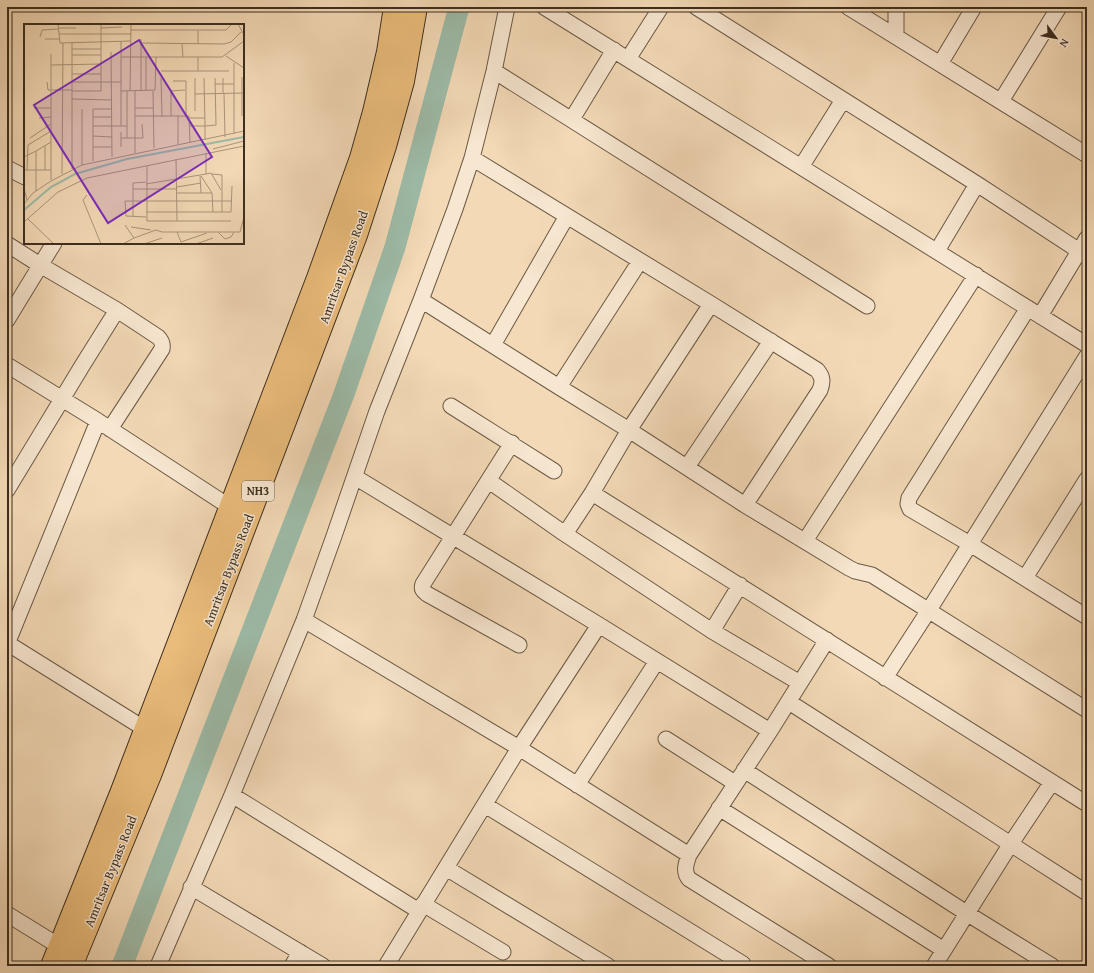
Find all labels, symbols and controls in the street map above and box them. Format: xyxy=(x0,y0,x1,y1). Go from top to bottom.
north arrow xyxy=(1036,18,1076,58)
inset map xyxy=(24,24,244,244)
text: N xyxy=(1055,36,1073,51)
street label: Amritsar Bypass Road xyxy=(314,208,373,326)
road number: NH3 xyxy=(242,481,274,501)
street label: Amritsar Bypass Road xyxy=(198,511,259,629)
street label: Amritsar Bypass Road xyxy=(79,812,142,930)

